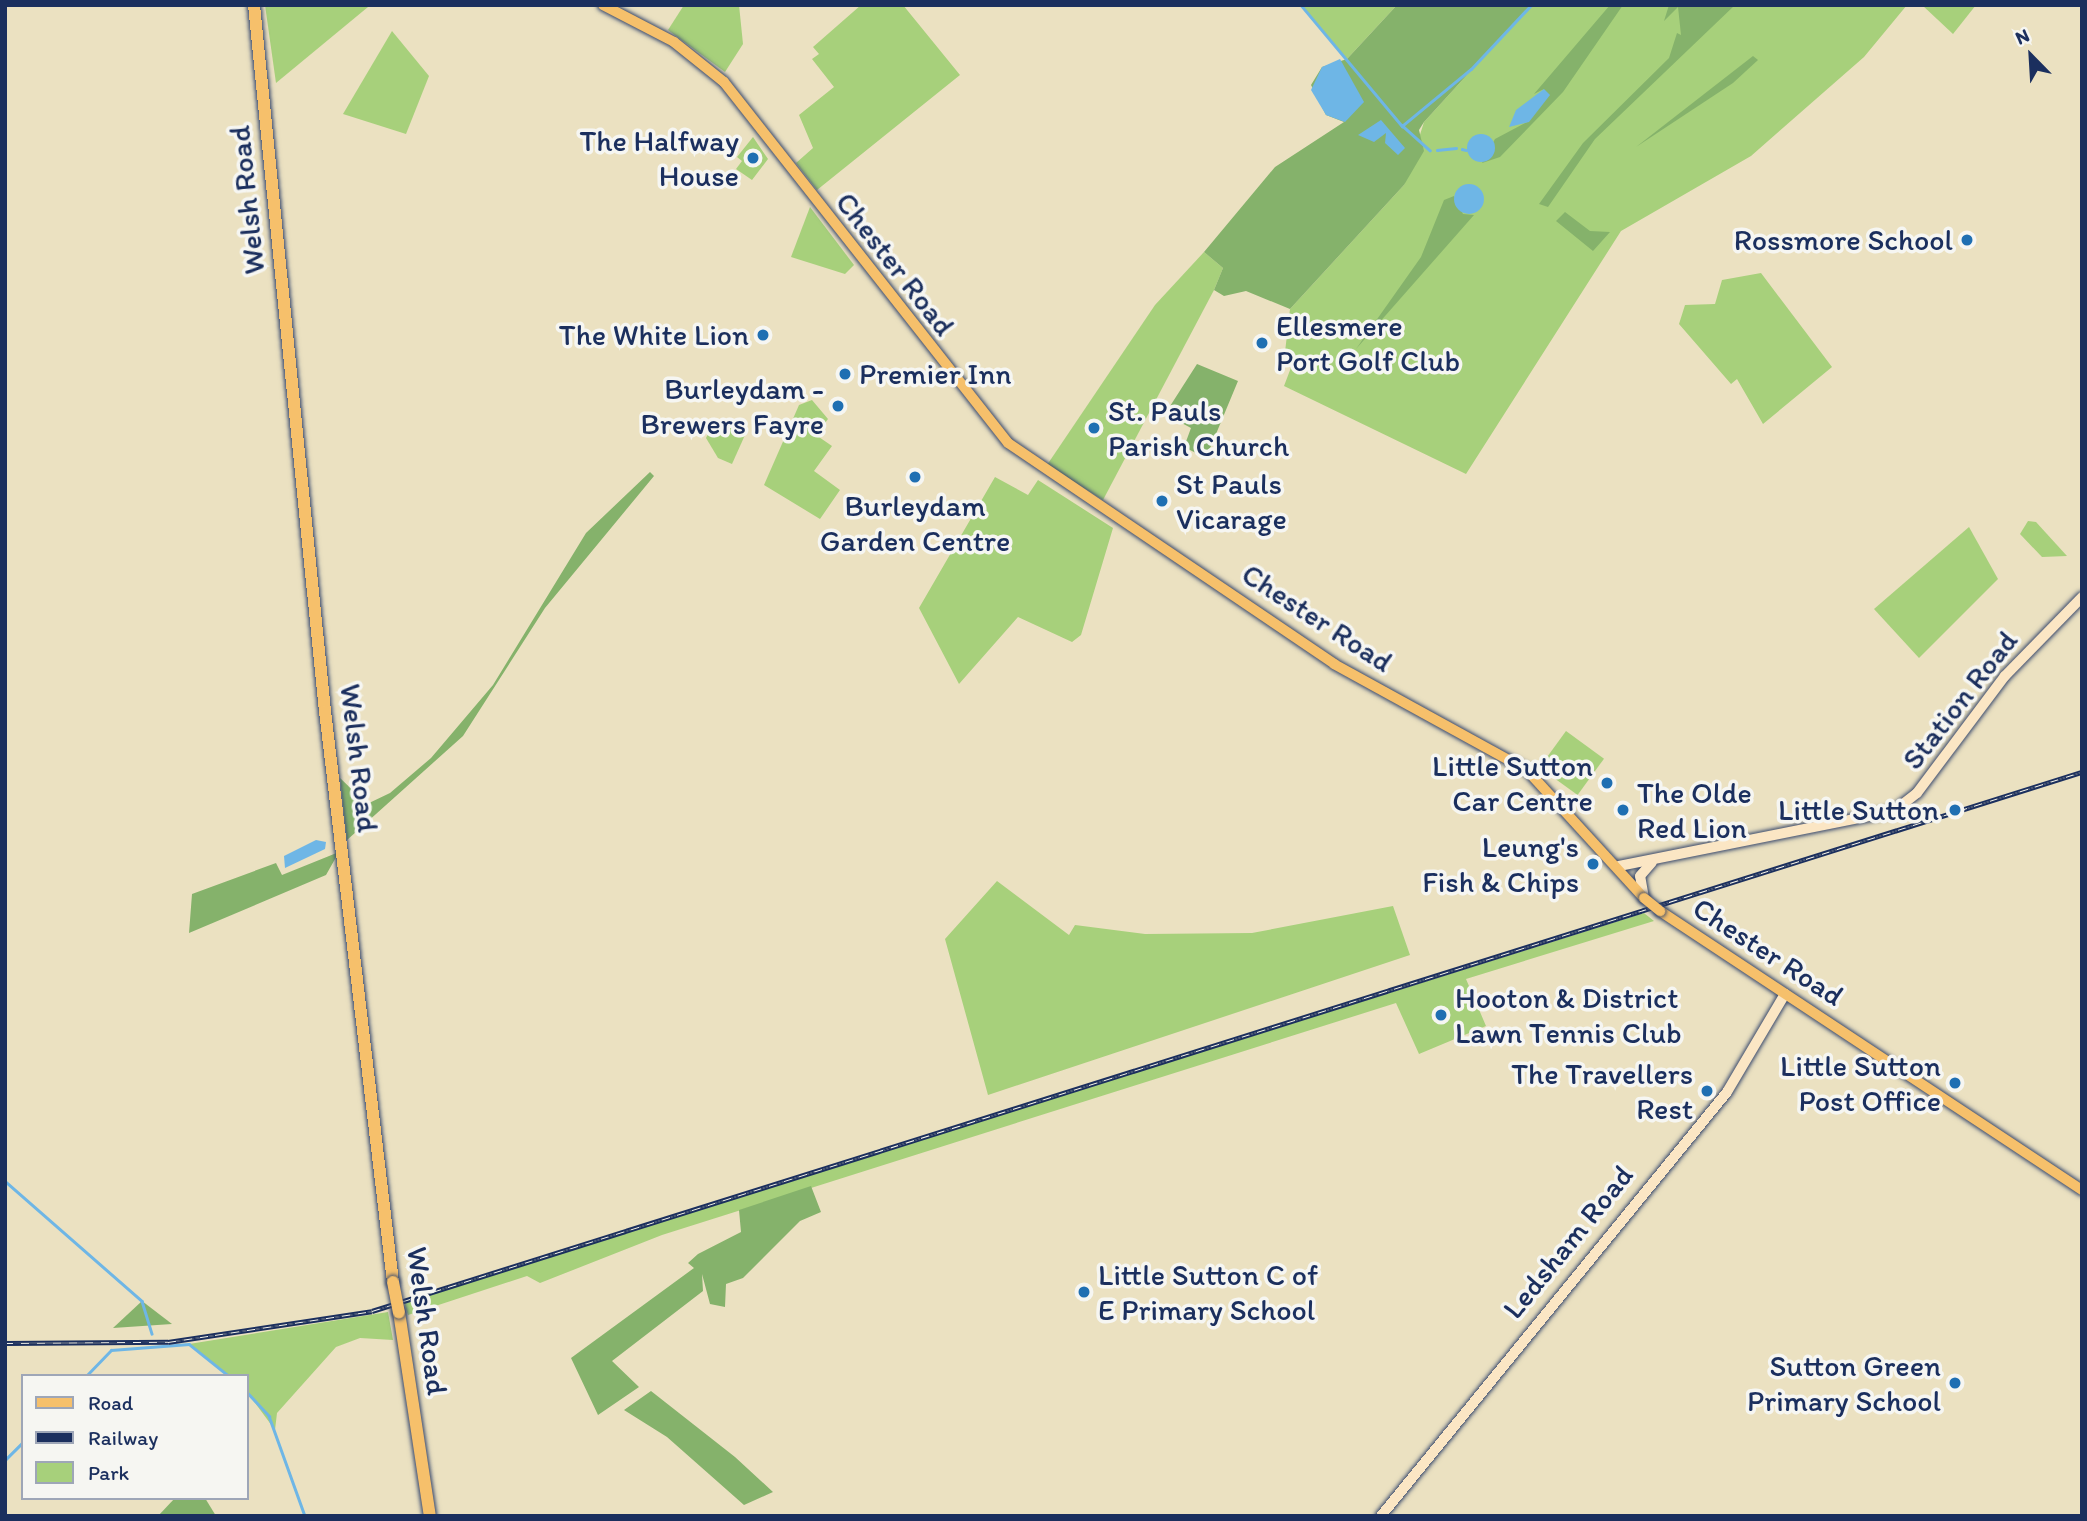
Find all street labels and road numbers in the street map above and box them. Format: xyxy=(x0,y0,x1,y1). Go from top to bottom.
street label: Welsh Road xyxy=(221,124,273,276)
street label: Chester Road xyxy=(828,185,962,343)
street label: Chester Road xyxy=(1235,556,1399,680)
street label: Station Road xyxy=(1895,623,2025,777)
street label: Welsh Road xyxy=(332,682,386,834)
street label: Chester Road xyxy=(1686,890,1850,1014)
street label: Ledsham Road xyxy=(1495,1158,1641,1326)
street label: Welsh Road xyxy=(399,1245,455,1397)

